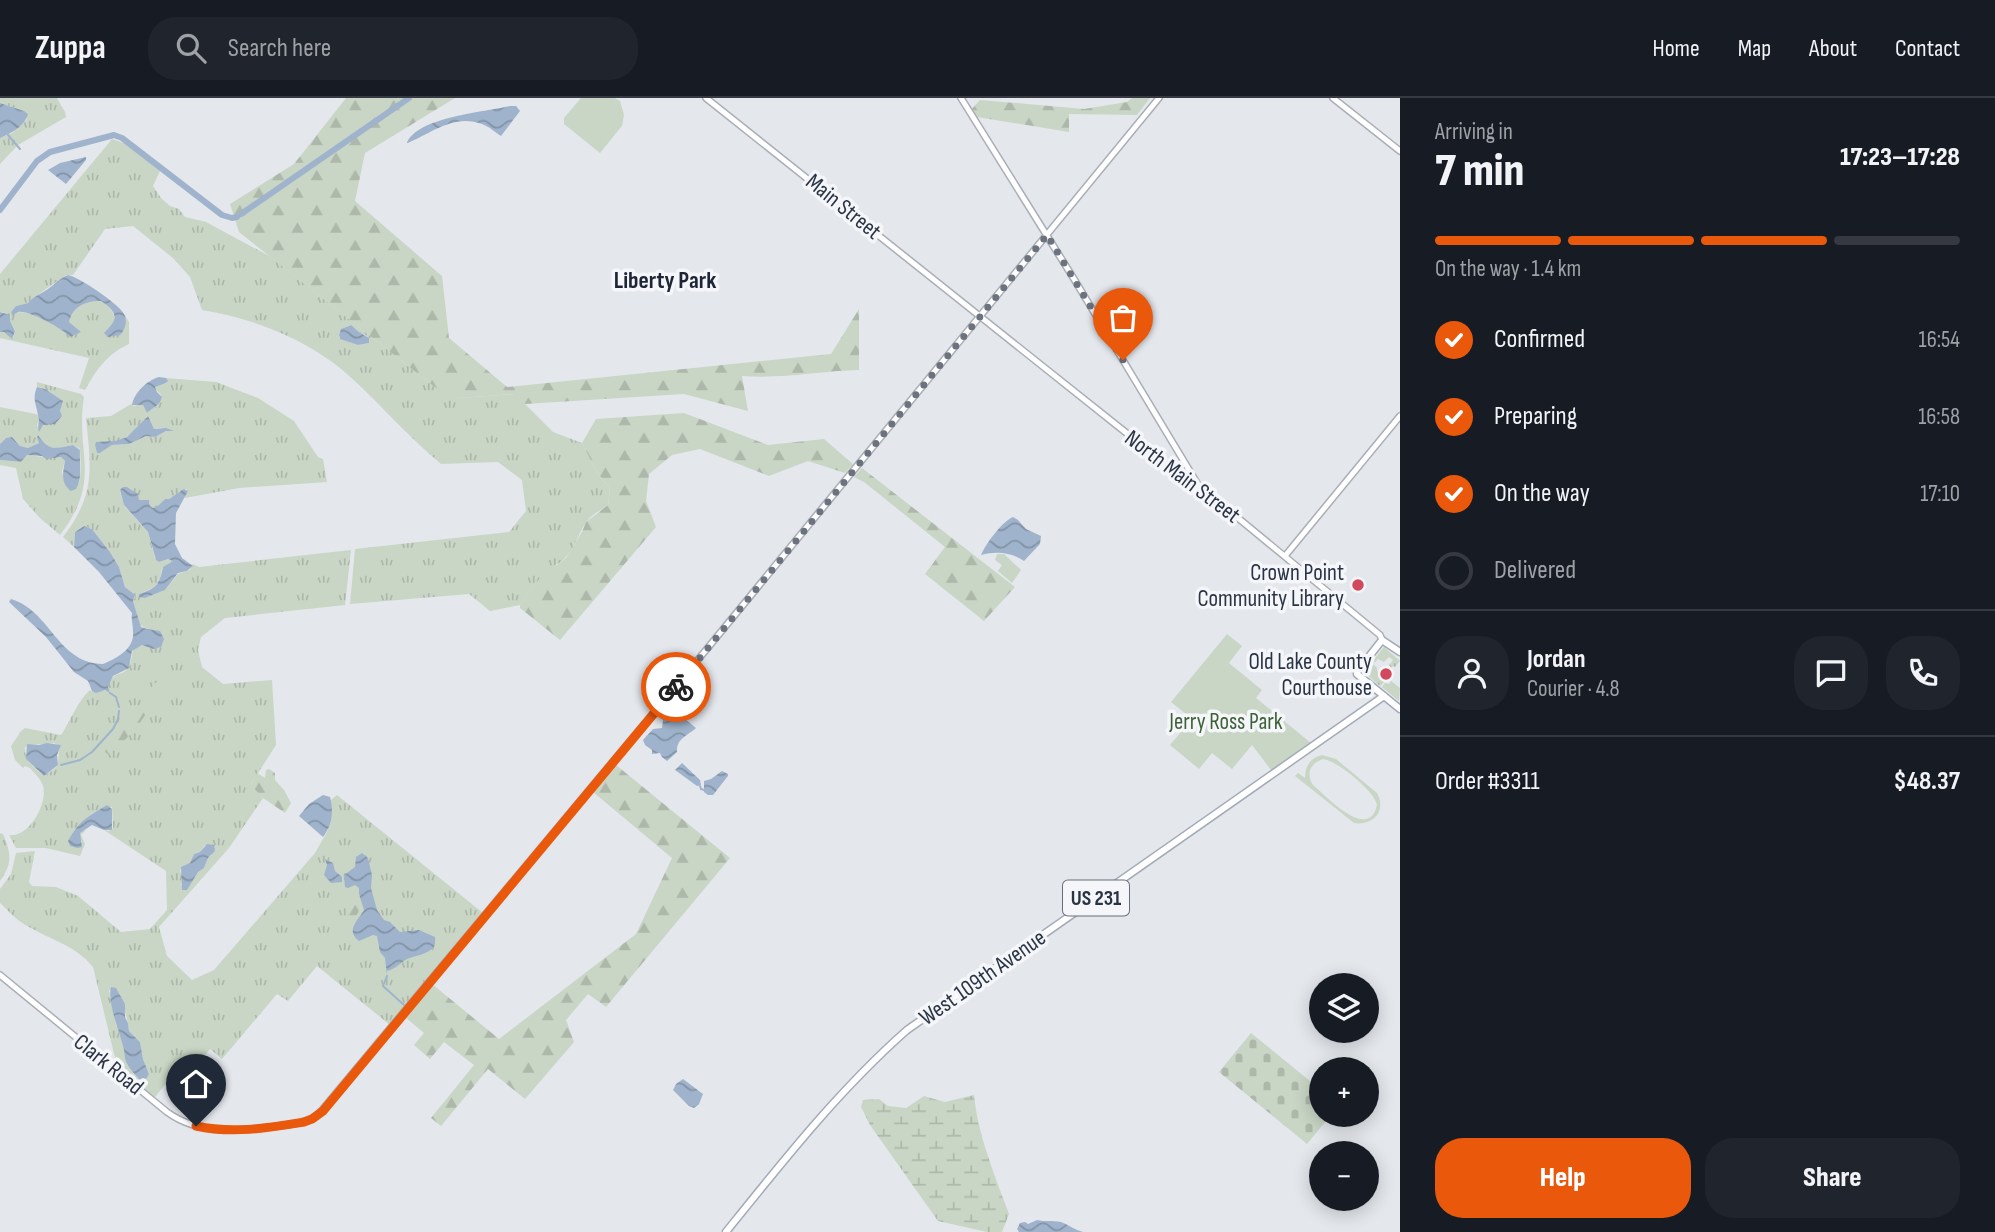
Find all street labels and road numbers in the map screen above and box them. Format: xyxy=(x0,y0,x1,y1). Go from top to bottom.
street label: Main Street xyxy=(800,168,887,246)
street label: North Main Street xyxy=(1119,424,1246,529)
road number: US 231 xyxy=(1063,880,1129,916)
street label: West 109th Avenue xyxy=(914,924,1051,1032)
street label: Clark Road xyxy=(68,1028,149,1101)

